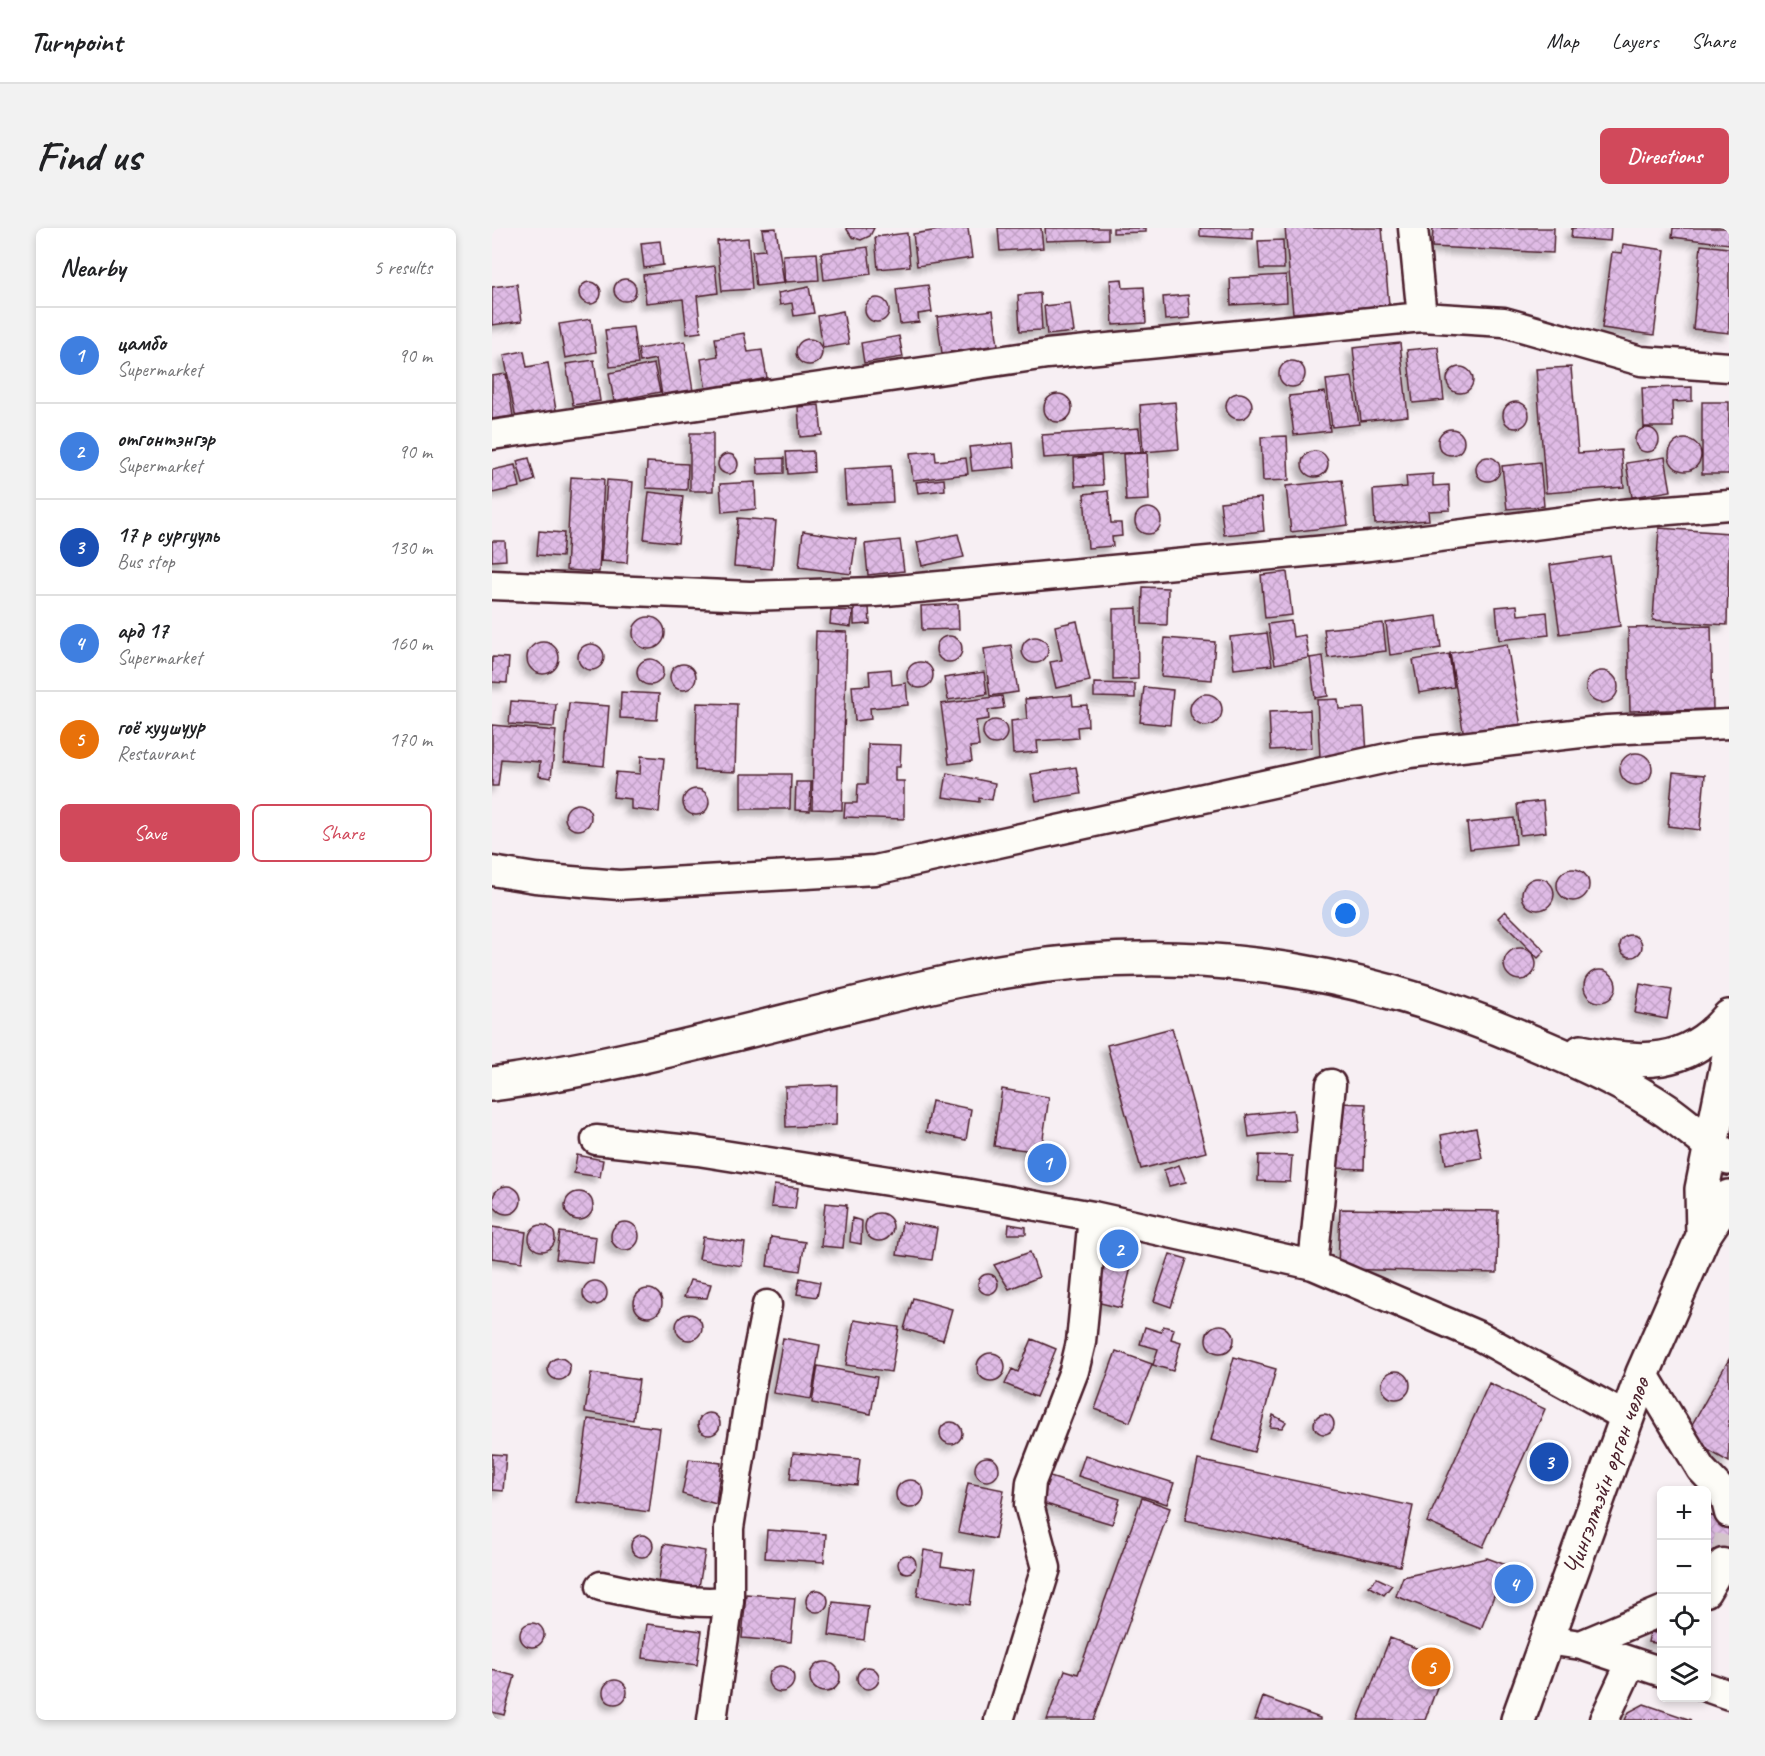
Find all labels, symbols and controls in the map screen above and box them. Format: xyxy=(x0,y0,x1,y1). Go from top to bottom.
text: Turnpoint xyxy=(30,24,122,59)
text: Map xyxy=(1546,28,1579,54)
text: Layers xyxy=(1612,28,1658,54)
text: Share xyxy=(1691,28,1735,54)
button: Directions xyxy=(1600,128,1729,184)
text: Find us xyxy=(36,130,141,183)
text: Nearby xyxy=(60,251,125,284)
text: 5 results xyxy=(373,255,432,280)
text: цамбо xyxy=(117,329,166,357)
text: 1 xyxy=(75,343,84,368)
text: 90 m xyxy=(398,343,432,368)
text: Supermarket xyxy=(117,357,202,382)
text: отгонтэнгэр xyxy=(117,425,215,453)
text: 2 xyxy=(75,439,84,464)
text: 90 m xyxy=(398,439,432,464)
text: Supermarket xyxy=(117,453,202,478)
text: 17 р сургууль xyxy=(117,521,219,549)
text: 3 xyxy=(75,535,84,560)
text: 130 m xyxy=(389,535,432,560)
text: Bus stop xyxy=(117,549,175,574)
text: ард 17 xyxy=(117,617,168,645)
text: 4 xyxy=(75,631,84,656)
text: 160 m xyxy=(389,631,432,656)
text: Supermarket xyxy=(117,645,202,670)
text: гоё хуушуур xyxy=(117,713,205,741)
text: 5 xyxy=(75,727,84,752)
text: 170 m xyxy=(389,727,432,752)
text: Restaurant xyxy=(117,741,194,766)
button: Save xyxy=(60,804,240,862)
button: Share xyxy=(252,804,432,862)
your location xyxy=(1331,899,1360,928)
pin: 1 xyxy=(1028,1140,1066,1186)
pin: 2 xyxy=(1100,1226,1138,1272)
street label: Чингэлтэйн өргөн чөлөө xyxy=(1555,1371,1658,1579)
pin: 3 xyxy=(1530,1440,1568,1484)
map controls xyxy=(1657,1486,1711,1702)
button: + xyxy=(1657,1486,1711,1540)
button: − xyxy=(1657,1540,1711,1594)
pin: 4 xyxy=(1494,1562,1534,1606)
button: locate xyxy=(1657,1594,1711,1648)
pin: 5 xyxy=(1412,1644,1450,1690)
button: layers xyxy=(1657,1648,1711,1702)

